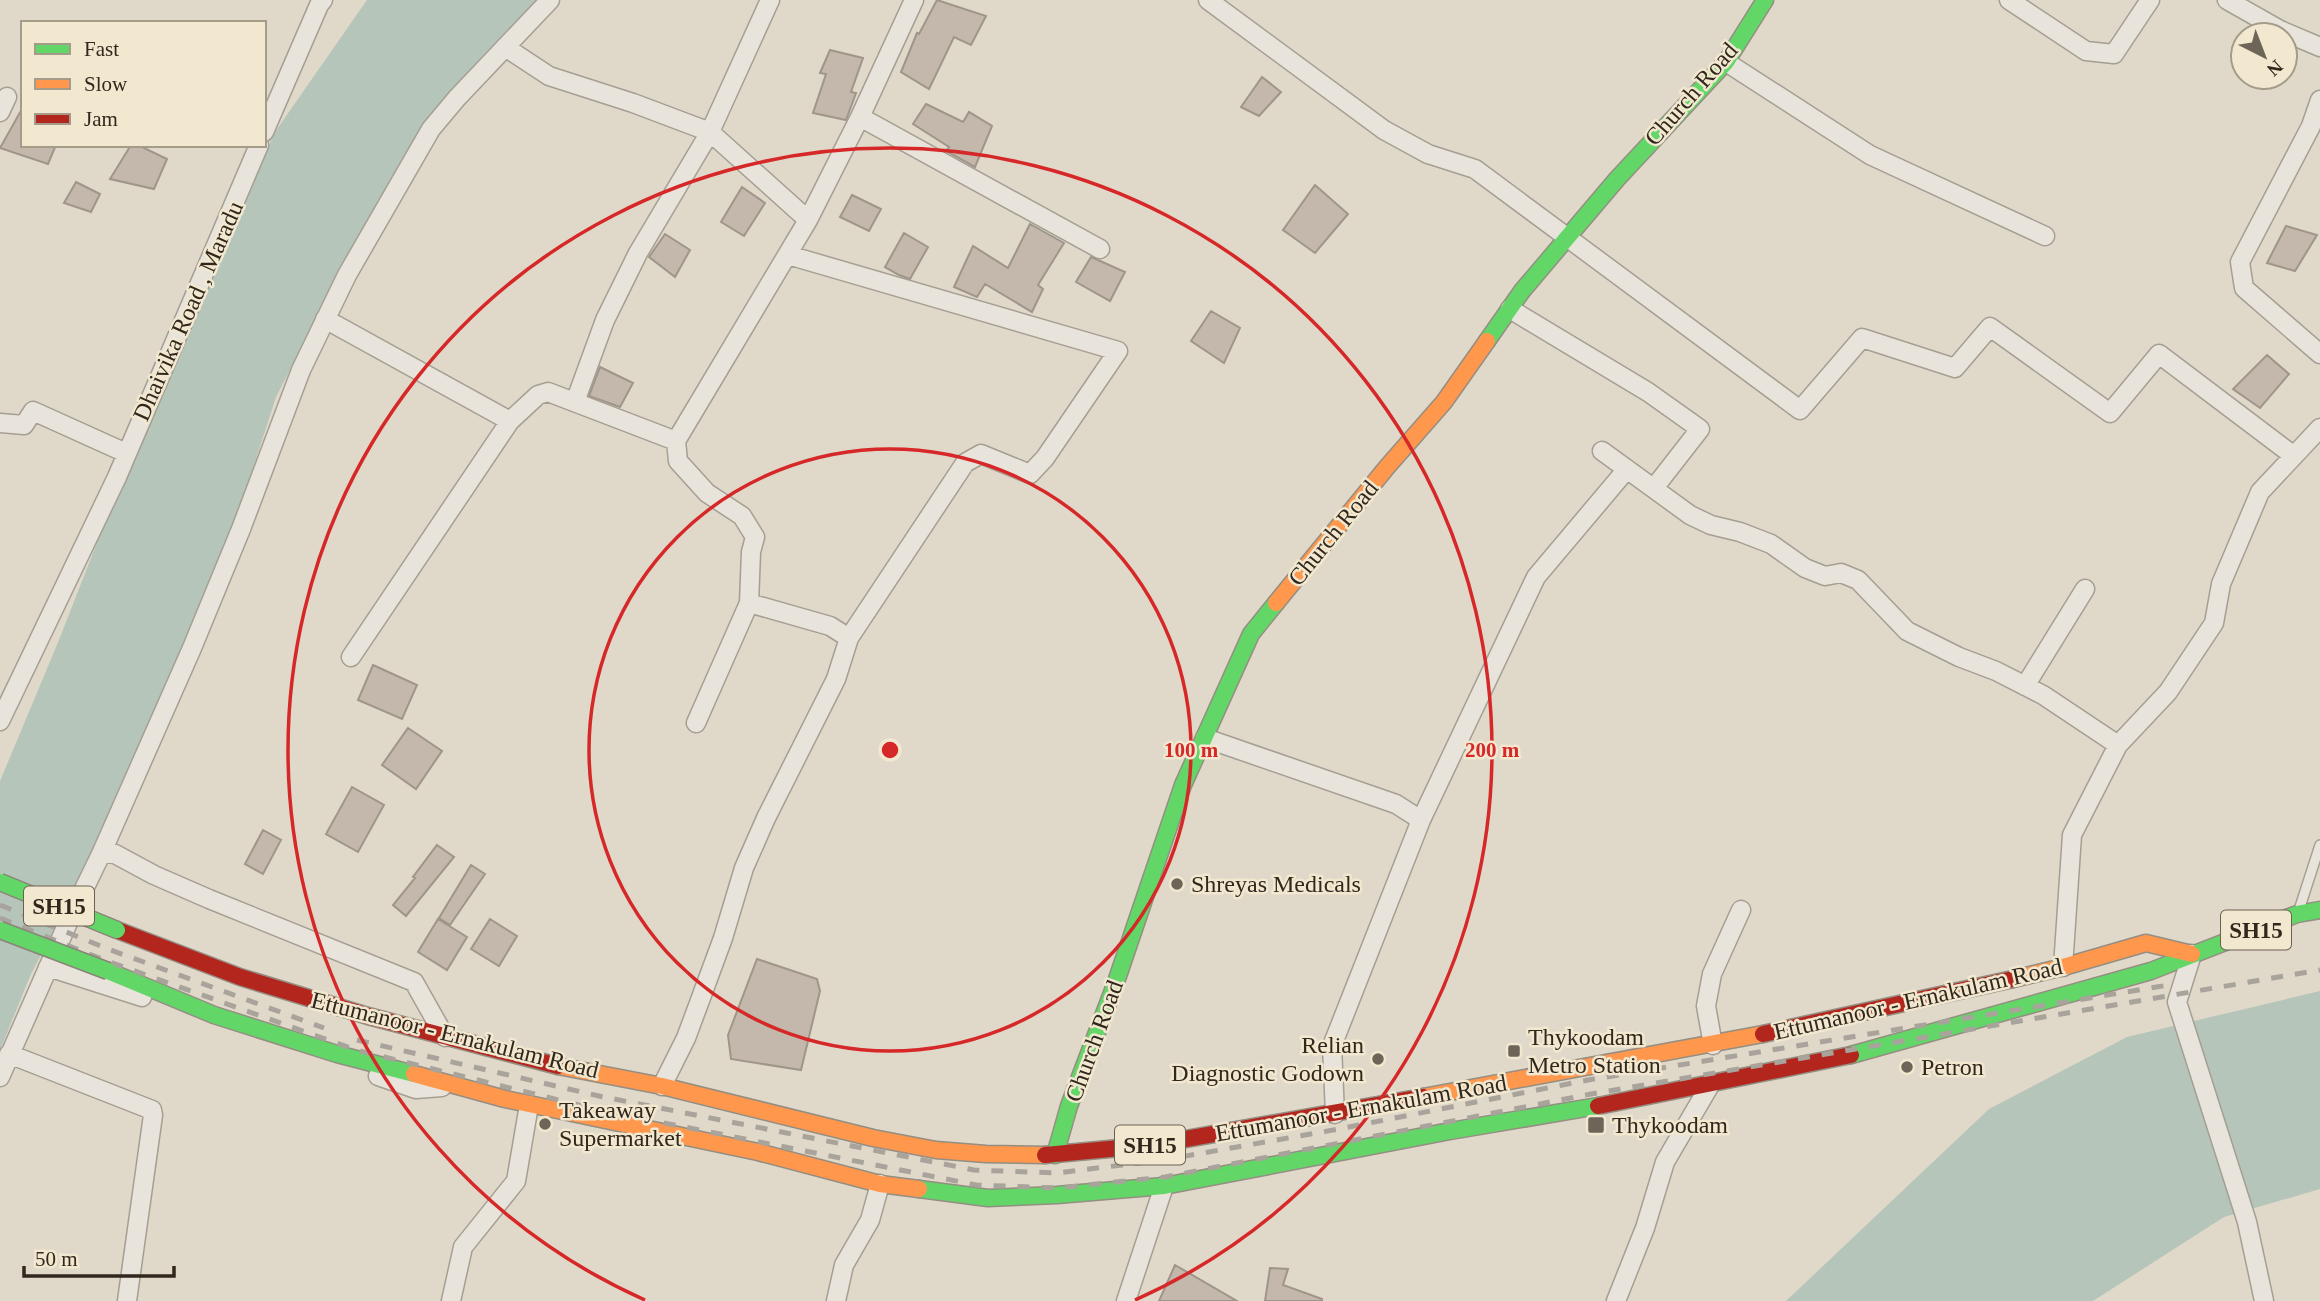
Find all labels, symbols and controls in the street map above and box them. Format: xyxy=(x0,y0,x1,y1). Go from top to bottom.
legend xyxy=(21,21,266,147)
north arrow xyxy=(2229,21,2299,91)
text: Fast xyxy=(84,37,119,61)
street label: Church Road xyxy=(1639,37,1743,151)
text: N xyxy=(2263,56,2287,81)
text: Slow xyxy=(84,72,128,96)
text: Jam xyxy=(84,107,118,131)
street label: Dhaivika Road , Maradu xyxy=(128,197,248,425)
street label: Church Road xyxy=(1283,475,1383,591)
centre of rings xyxy=(878,738,902,762)
text: 100 m xyxy=(1164,738,1219,762)
text: 200 m xyxy=(1465,738,1520,762)
place label: Shreyas Medicals xyxy=(1191,871,1361,897)
marker: Shreyas Medicals xyxy=(1169,876,1185,892)
road number: SH15 xyxy=(24,886,94,925)
road number: SH15 xyxy=(2221,911,2291,950)
street label: Ettumanoor - Ernakulam Road xyxy=(1771,953,2065,1045)
street label: Church Road xyxy=(1060,977,1128,1105)
street label: Ettumanoor - Ernakulam Road xyxy=(309,987,601,1083)
place label: Thykoodam Metro Station xyxy=(1528,1024,1661,1078)
place label: Relian Diagnostic Godown xyxy=(1171,1032,1364,1086)
marker: Thykoodam Metro Station xyxy=(1506,1043,1522,1059)
marker: Relian Diagnostic Godown xyxy=(1370,1051,1386,1067)
place label: Petron xyxy=(1921,1054,1984,1080)
marker: Petron xyxy=(1899,1059,1915,1075)
street label: Ettumanoor - Ernakulam Road xyxy=(1213,1070,1509,1146)
place label: Takeaway Supermarket xyxy=(559,1097,682,1151)
place label: Thykoodam xyxy=(1612,1112,1728,1138)
marker: Thykoodam xyxy=(1586,1115,1606,1135)
marker: Takeaway Supermarket xyxy=(537,1116,553,1132)
road number: SH15 xyxy=(1115,1126,1185,1164)
scale bar xyxy=(24,1234,175,1278)
text: 50 m xyxy=(35,1247,78,1271)

